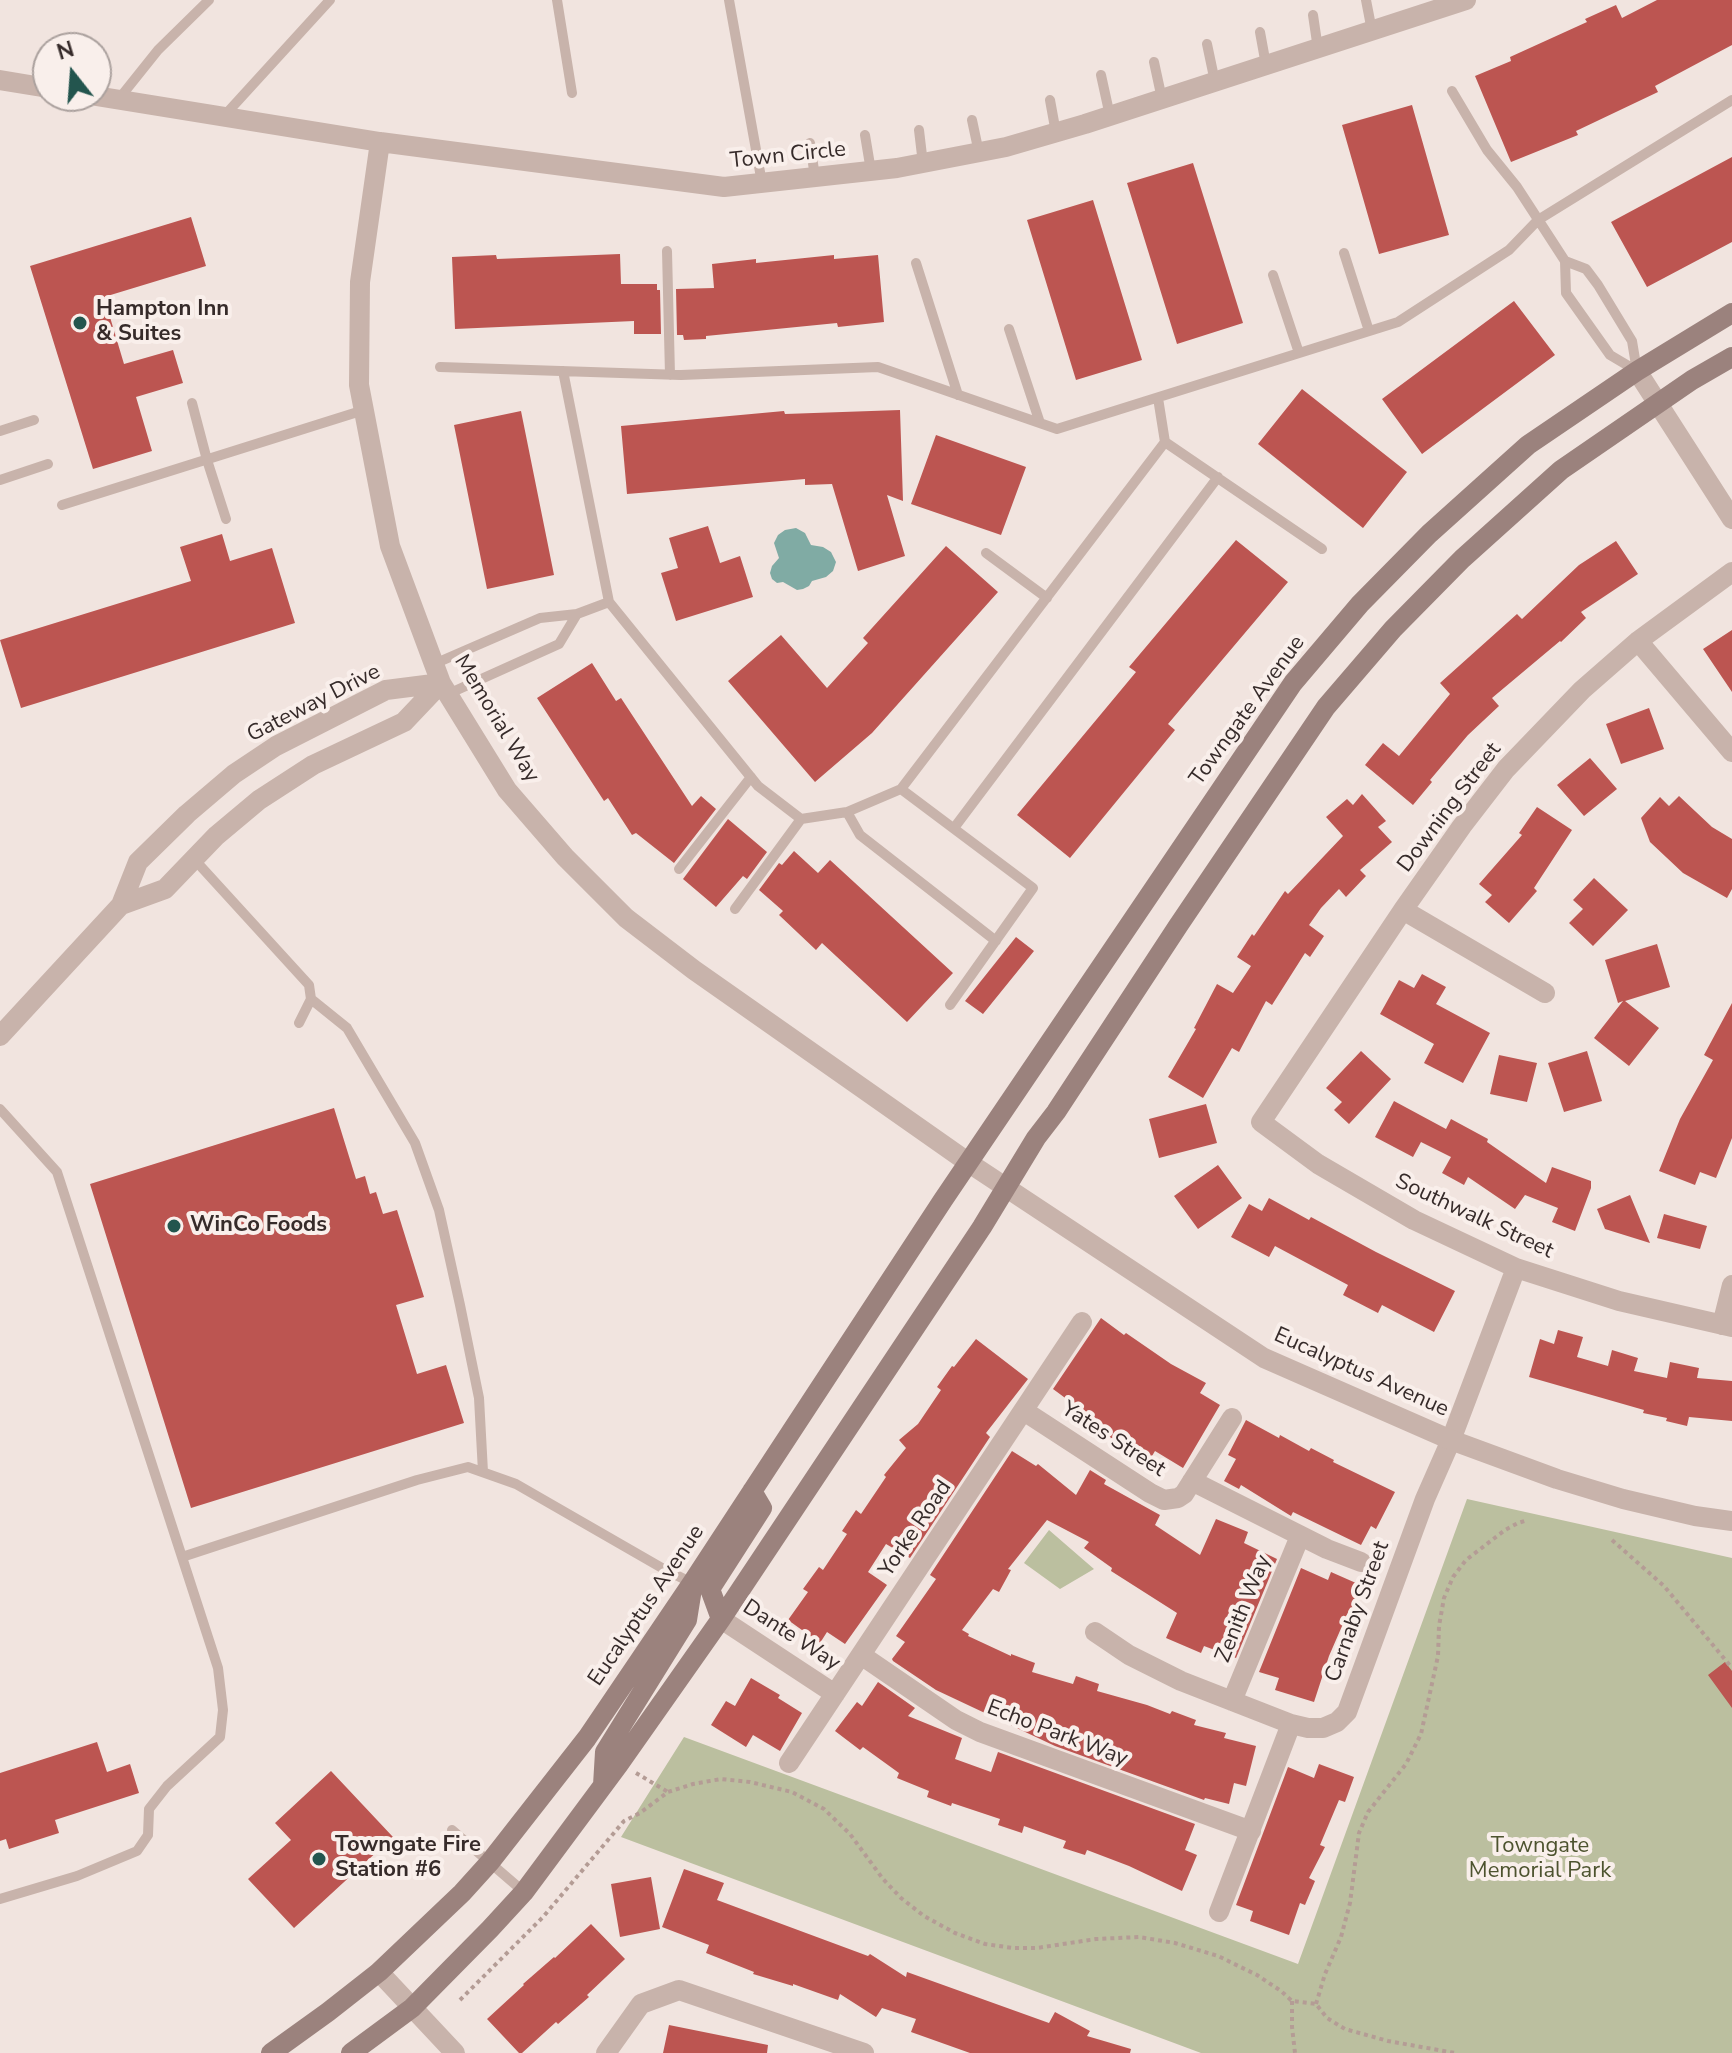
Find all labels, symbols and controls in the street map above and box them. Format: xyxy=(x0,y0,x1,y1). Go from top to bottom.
north arrow xyxy=(32,32,112,112)
text: N xyxy=(53,34,78,68)
street label: Town Circle xyxy=(729,137,847,175)
place label: Hampton Inn & Suites xyxy=(96,297,229,348)
marker: Hampton Inn & Suites xyxy=(71,314,89,332)
street label: Towngate Avenue xyxy=(1185,631,1311,791)
street label: Memorial Way xyxy=(448,650,544,788)
street label: Gateway Drive xyxy=(243,659,385,749)
street label: Downing Street xyxy=(1393,738,1507,878)
street label: Southwalk Street xyxy=(1391,1169,1557,1265)
place label: WinCo Foods xyxy=(190,1213,327,1239)
marker: WinCo Foods xyxy=(165,1217,183,1235)
street label: Eucalyptus Avenue xyxy=(1270,1323,1452,1423)
street label: Yates Street xyxy=(1056,1397,1170,1483)
street label: Yorke Road xyxy=(874,1476,958,1582)
street label: Eucalyptus Avenue xyxy=(583,1521,711,1691)
street label: Carnaby Street xyxy=(1320,1538,1396,1686)
street label: Zenith Way xyxy=(1210,1551,1278,1667)
street label: Dante Way xyxy=(737,1595,845,1677)
street label: Echo Park Way xyxy=(983,1695,1131,1773)
place label: Towngate Fire Station #6 xyxy=(335,1833,481,1884)
park label: Towngate Memorial Park xyxy=(1469,1834,1611,1886)
marker: Towngate Fire Station #6 xyxy=(310,1850,328,1868)

